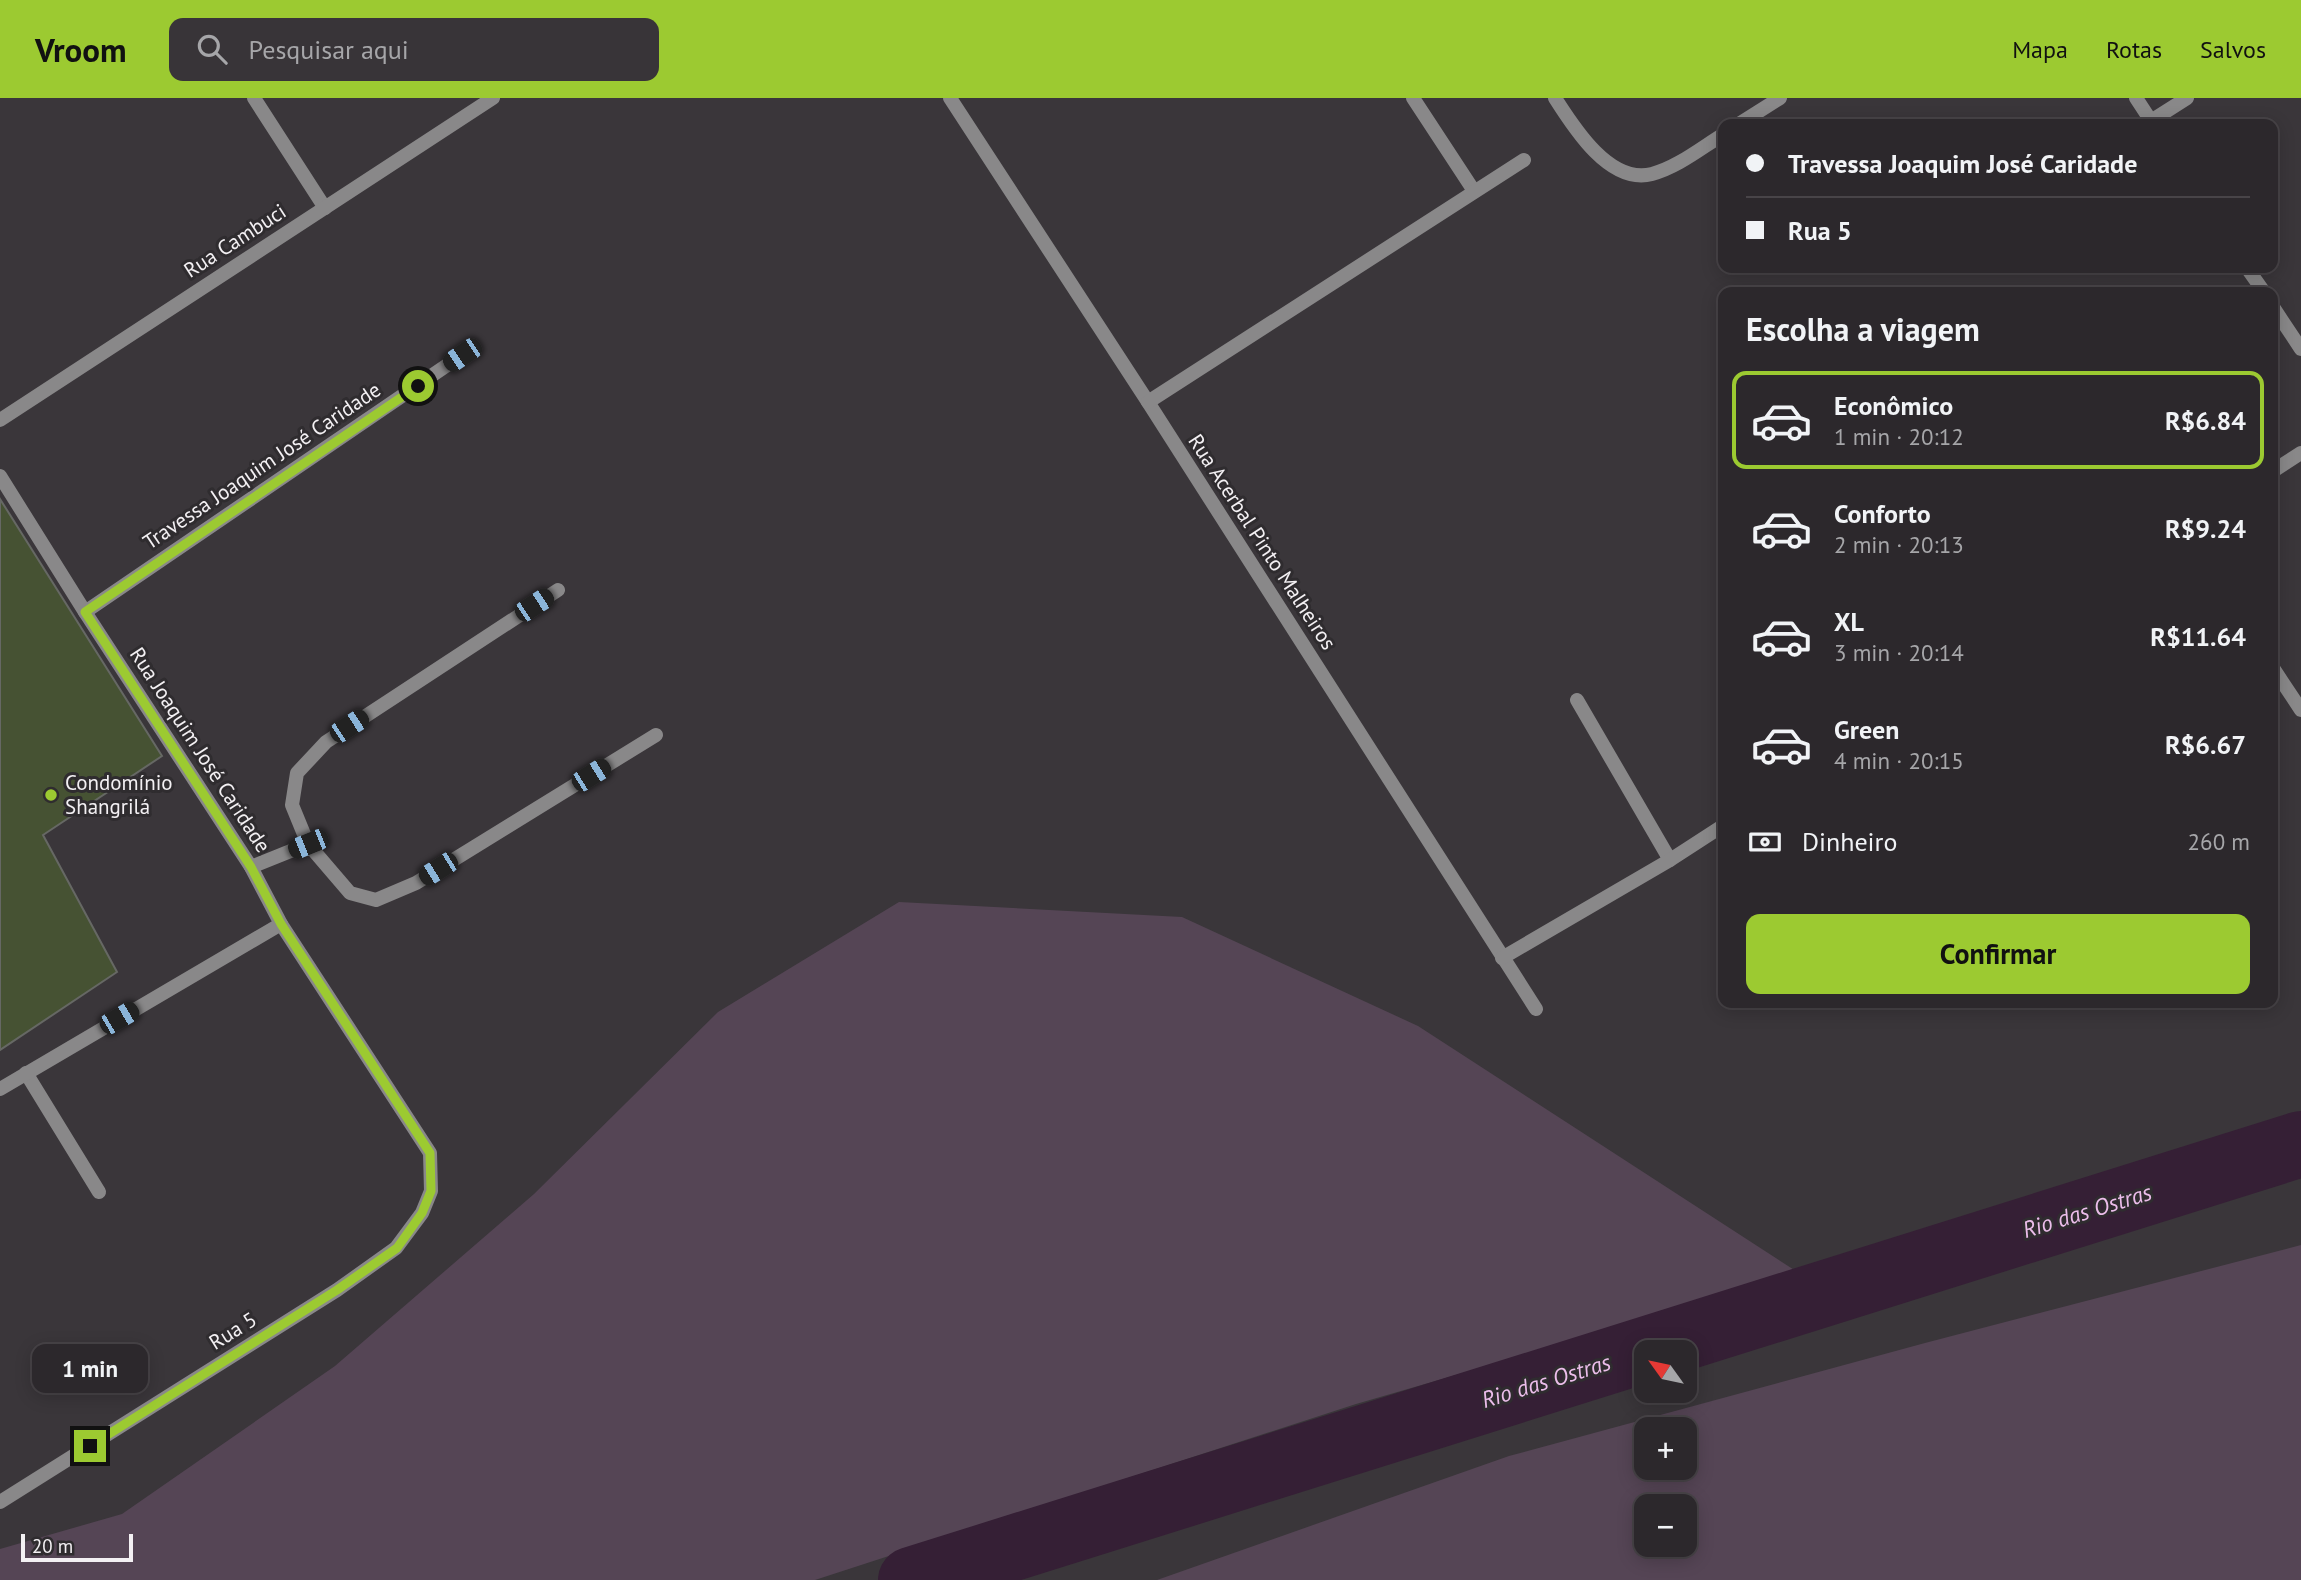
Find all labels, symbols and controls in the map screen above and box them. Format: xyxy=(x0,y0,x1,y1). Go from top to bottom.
search box xyxy=(169,18,659,81)
text: Vroom xyxy=(35,28,127,71)
icon: search xyxy=(193,30,231,68)
text: Pesquisar aqui xyxy=(249,33,409,66)
text: Mapa xyxy=(2012,34,2068,65)
text: Rotas xyxy=(2106,34,2162,65)
text: Salvos xyxy=(2200,34,2266,65)
text: Travessa Joaquim José Caridade xyxy=(1788,147,2137,180)
street label: Rua Cambuci xyxy=(179,198,291,284)
text: Rua 5 xyxy=(1788,214,1852,247)
text: Escolha a viagem xyxy=(1746,308,1980,350)
car xyxy=(439,335,486,375)
route start xyxy=(402,370,434,402)
street label: Travessa Joaquim José Caridade xyxy=(138,376,386,555)
icon: car xyxy=(1750,389,1813,452)
text: Econômico xyxy=(1834,389,1953,422)
text: R$6.84 xyxy=(2165,404,2246,437)
text: 1 min · 20:12 xyxy=(1834,422,1964,451)
street label: Rua Acerbal Pinto Malheiros xyxy=(1182,429,1342,655)
icon: car xyxy=(1750,497,1813,560)
text: Conforto xyxy=(1834,497,1931,530)
text: R$9.24 xyxy=(2165,512,2246,545)
text: 2 min · 20:13 xyxy=(1834,530,1964,559)
car xyxy=(511,585,558,625)
icon: car xyxy=(1750,605,1813,668)
text: XL xyxy=(1834,605,1864,638)
text: R$11.64 xyxy=(2150,620,2246,653)
text: 3 min · 20:14 xyxy=(1834,638,1964,667)
street label: Rua Joaquim José Caridade xyxy=(124,642,277,857)
car xyxy=(326,706,373,746)
icon: car xyxy=(1750,713,1813,776)
text: Green xyxy=(1834,713,1899,746)
text: R$6.67 xyxy=(2165,728,2246,761)
text: 4 min · 20:15 xyxy=(1834,746,1964,775)
car xyxy=(568,755,615,795)
place label: Condomínio Shangrilá xyxy=(65,769,173,820)
marker: Condomínio Shangrilá xyxy=(43,787,59,803)
icon: cash xyxy=(1746,823,1784,861)
text: Dinheiro xyxy=(1802,825,1897,858)
car xyxy=(285,826,332,862)
text: 260 m xyxy=(2188,827,2250,856)
car xyxy=(415,849,462,889)
button: Confirmar xyxy=(1746,914,2250,994)
car xyxy=(96,998,143,1038)
water label: Rio das Ostras xyxy=(2019,1177,2156,1244)
street label: Rua 5 xyxy=(204,1306,262,1356)
north arrow xyxy=(1634,1340,1698,1404)
map controls xyxy=(1634,1340,1697,1557)
callout: 1 min xyxy=(32,1344,148,1394)
water label: Rio das Ostras xyxy=(1478,1347,1615,1414)
text: 1 min xyxy=(62,1354,118,1383)
button: + xyxy=(1634,1417,1697,1480)
route end xyxy=(74,1430,106,1462)
button: − xyxy=(1634,1494,1697,1557)
scale bar xyxy=(21,1531,133,1563)
text: 20 m xyxy=(32,1534,73,1558)

